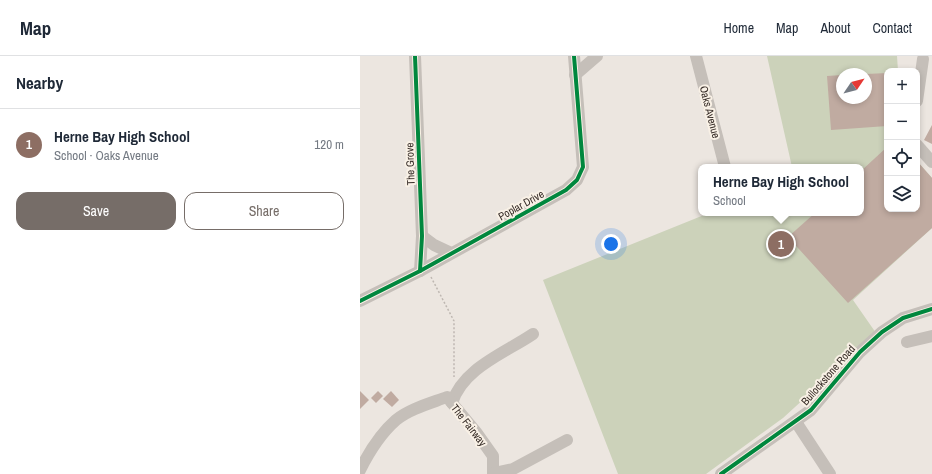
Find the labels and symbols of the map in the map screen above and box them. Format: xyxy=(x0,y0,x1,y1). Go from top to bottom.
north arrow xyxy=(836,68,872,104)
street label: Oaks Avenue xyxy=(697,84,723,140)
street label: The Grove xyxy=(402,142,418,186)
street label: Poplar Drive xyxy=(496,187,546,223)
pin: 1 xyxy=(768,229,794,259)
your location xyxy=(601,234,621,254)
street label: Bullockstone Road xyxy=(798,342,858,408)
street label: The Fairway xyxy=(448,401,490,449)

